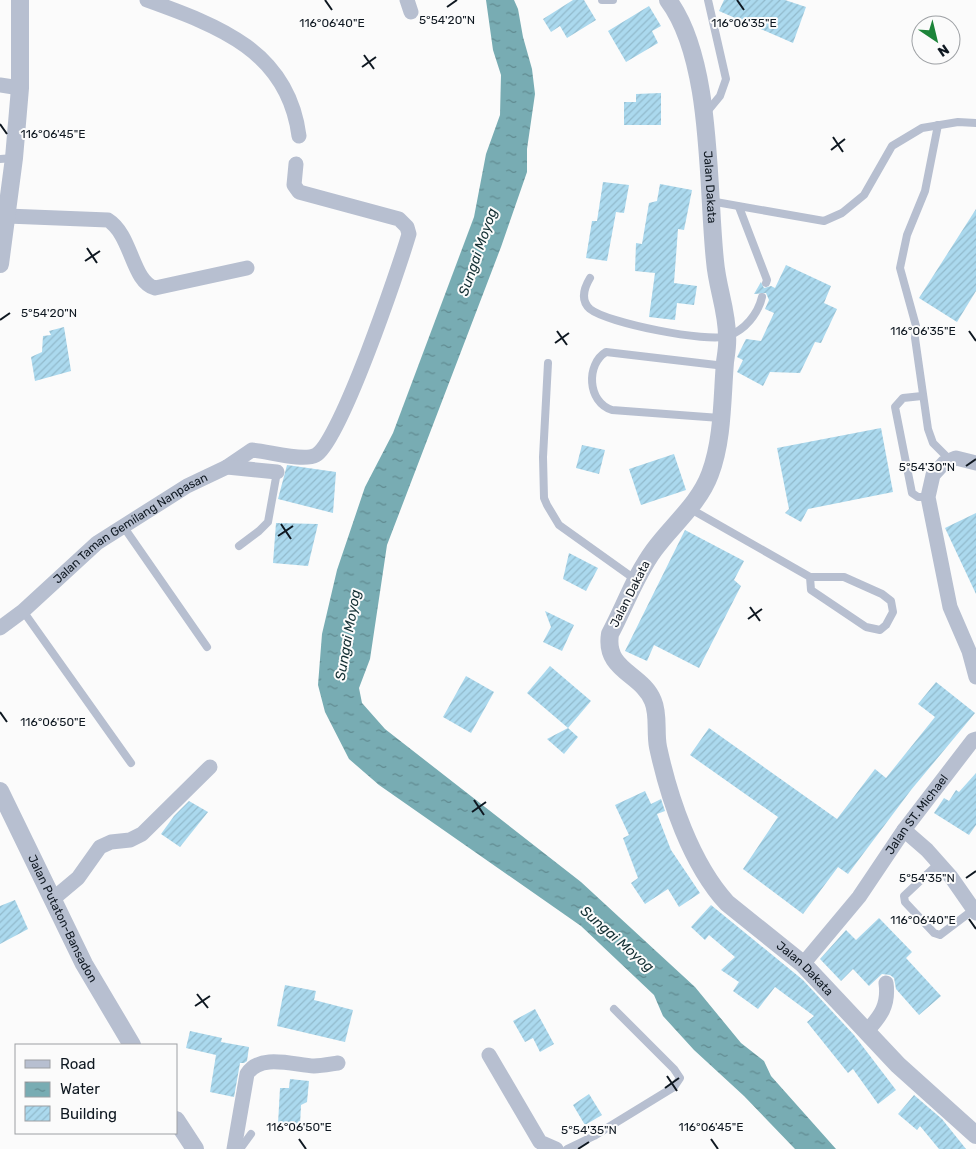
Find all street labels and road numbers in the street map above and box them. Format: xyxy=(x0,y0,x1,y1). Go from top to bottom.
street label: Jalan Dakata xyxy=(701,150,719,224)
street label: Jalan Taman Gemilang Nanpasan xyxy=(51,470,210,587)
street label: Jalan Dakata xyxy=(607,558,653,630)
street label: Jalan ST. Michael xyxy=(883,772,951,857)
street label: Jalan Putaton-Bansadon xyxy=(25,852,100,985)
street label: Jalan Dakata xyxy=(774,939,836,999)

